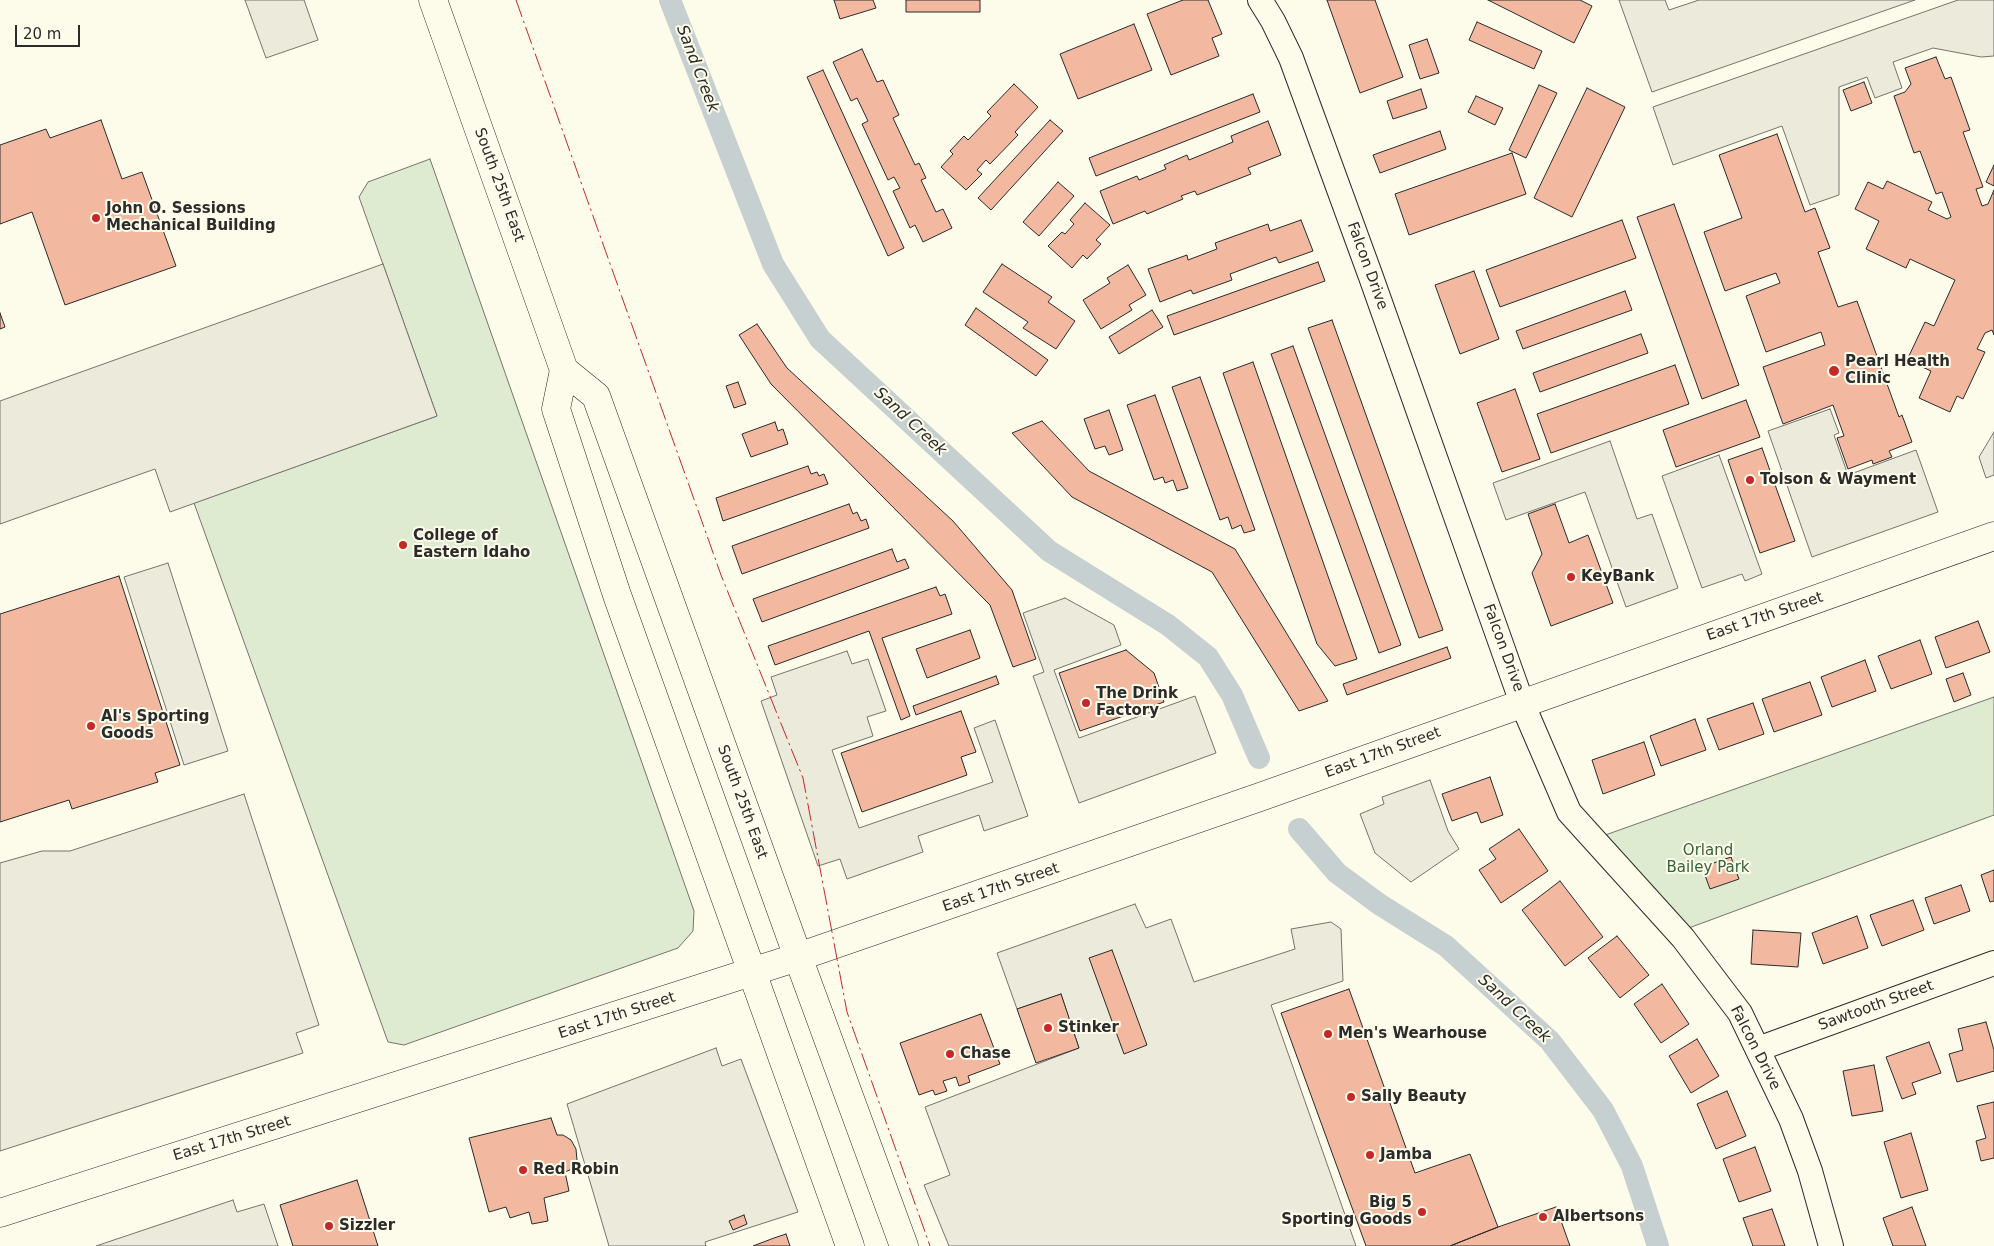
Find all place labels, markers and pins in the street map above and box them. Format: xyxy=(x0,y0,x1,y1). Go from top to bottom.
place label: John O. Sessions Mechanical Building xyxy=(106,200,276,235)
marker: John O. Sessions Mechanical Building xyxy=(90,212,102,224)
place label: Pearl Health Clinic xyxy=(1845,353,1950,388)
marker: Pearl Health Clinic xyxy=(1827,364,1841,378)
place label: Tolson & Wayment xyxy=(1760,471,1916,489)
marker: Tolson & Wayment xyxy=(1744,474,1756,486)
place label: College of Eastern Idaho xyxy=(413,527,530,562)
marker: College of Eastern Idaho xyxy=(397,539,409,551)
place label: KeyBank xyxy=(1581,568,1655,586)
marker: KeyBank xyxy=(1565,571,1577,583)
place label: The Drink Factory xyxy=(1096,685,1178,720)
marker: The Drink Factory xyxy=(1080,697,1092,709)
place label: Al's Sporting Goods xyxy=(101,708,209,743)
marker: Al's Sporting Goods xyxy=(85,720,97,732)
place label: Stinker xyxy=(1058,1019,1119,1037)
marker: Stinker xyxy=(1042,1022,1054,1034)
place label: Men's Wearhouse xyxy=(1338,1025,1487,1043)
marker: Men's Wearhouse xyxy=(1322,1028,1334,1040)
place label: Chase xyxy=(960,1045,1011,1063)
marker: Chase xyxy=(944,1048,956,1060)
place label: Sally Beauty xyxy=(1361,1088,1467,1106)
marker: Sally Beauty xyxy=(1345,1091,1357,1103)
place label: Jamba xyxy=(1380,1146,1432,1164)
marker: Jamba xyxy=(1364,1149,1376,1161)
place label: Red Robin xyxy=(533,1161,619,1179)
marker: Red Robin xyxy=(517,1164,529,1176)
place label: Big 5 Sporting Goods xyxy=(1281,1194,1412,1229)
marker: Big 5 Sporting Goods xyxy=(1416,1206,1428,1218)
place label: Albertsons xyxy=(1553,1208,1644,1226)
marker: Albertsons xyxy=(1537,1211,1549,1223)
place label: Sizzler xyxy=(339,1217,395,1235)
marker: Sizzler xyxy=(323,1220,335,1232)

